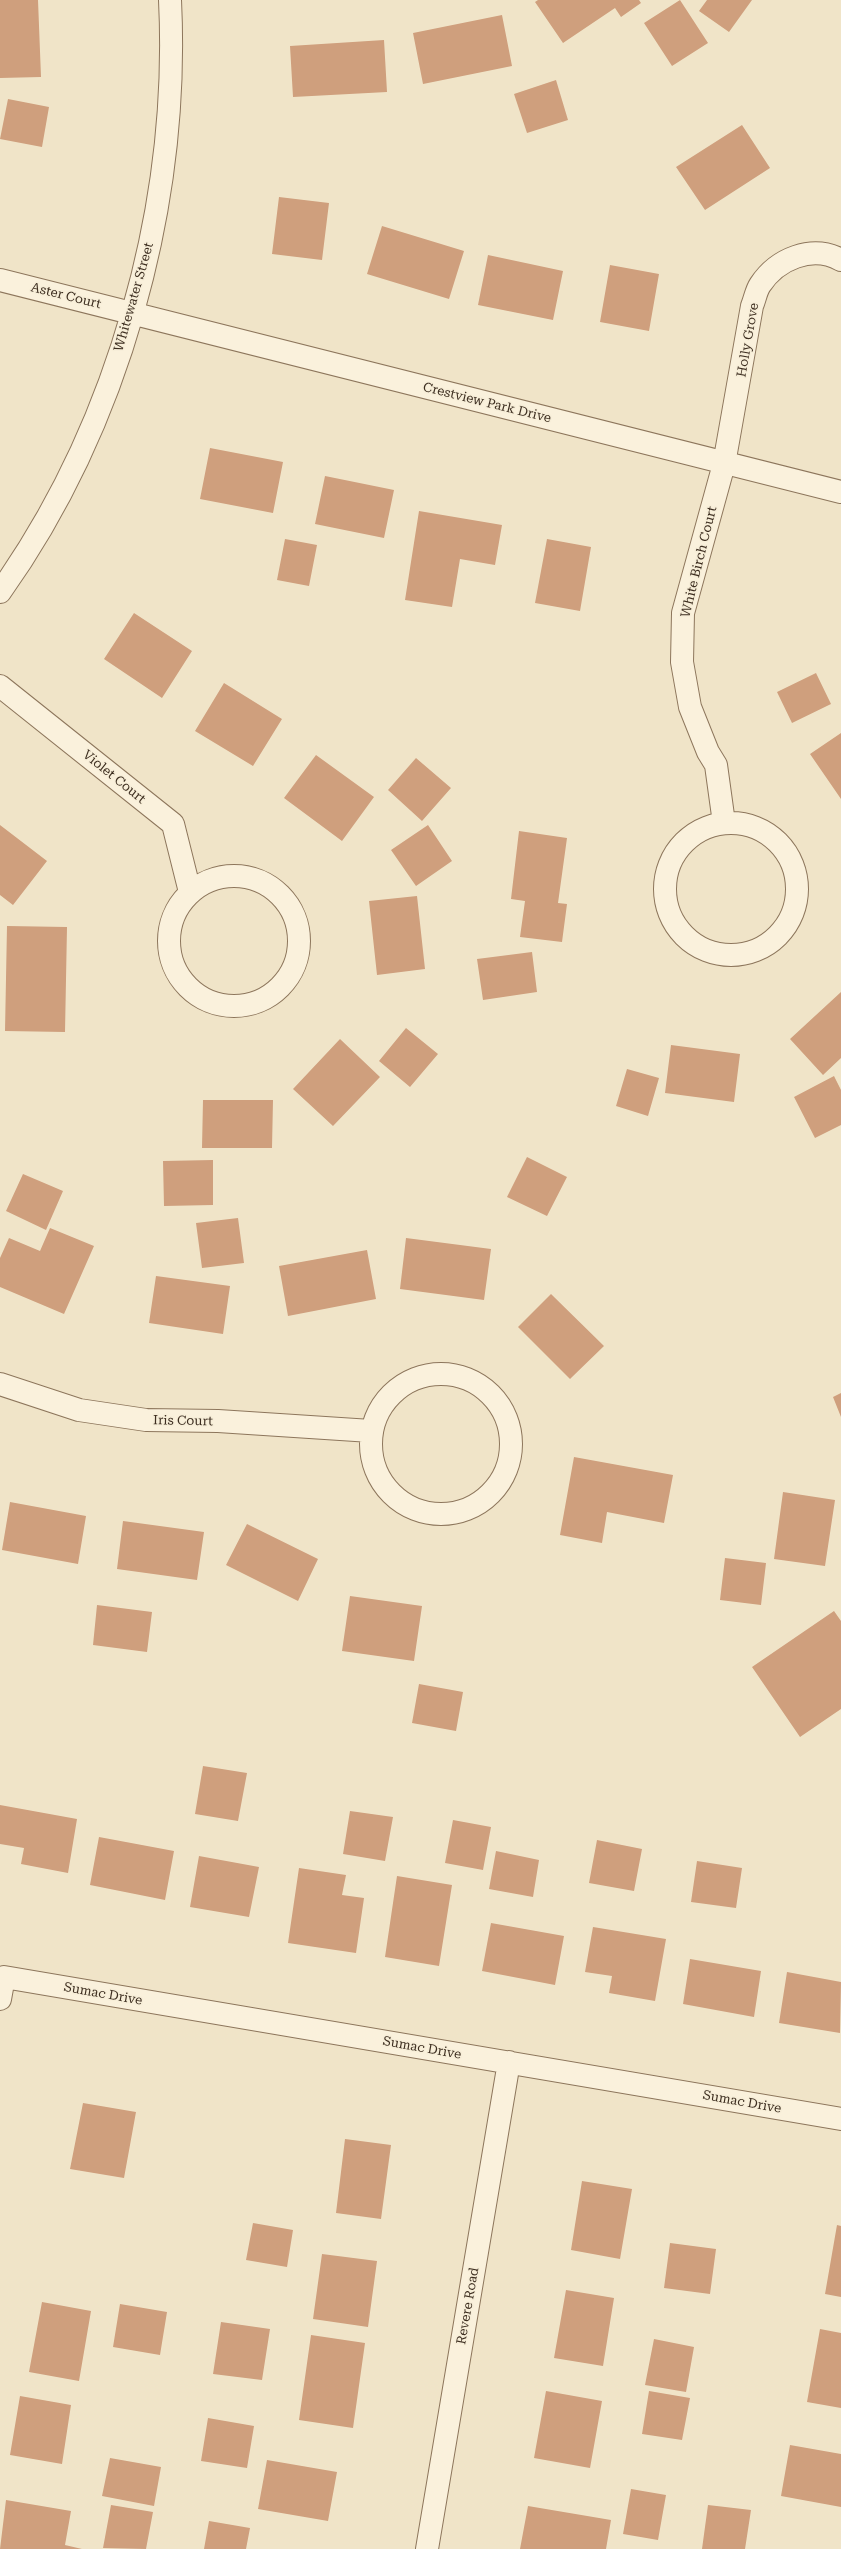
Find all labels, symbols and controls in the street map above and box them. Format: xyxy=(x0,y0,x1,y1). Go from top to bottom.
street label: Whitewater Street xyxy=(111,241,157,353)
street label: Aster Court xyxy=(29,280,103,312)
street label: Holly Grove xyxy=(734,302,762,378)
street label: Crestview Park Drive xyxy=(421,380,553,426)
street label: White Birch Court xyxy=(678,505,720,619)
street label: Violet Court xyxy=(79,747,149,807)
street label: Iris Court xyxy=(153,1413,213,1429)
street label: Sumac Drive xyxy=(63,1979,143,2009)
street label: Sumac Drive xyxy=(382,2033,462,2063)
street label: Sumac Drive xyxy=(702,2087,782,2117)
street label: Revere Road xyxy=(454,2266,482,2346)

